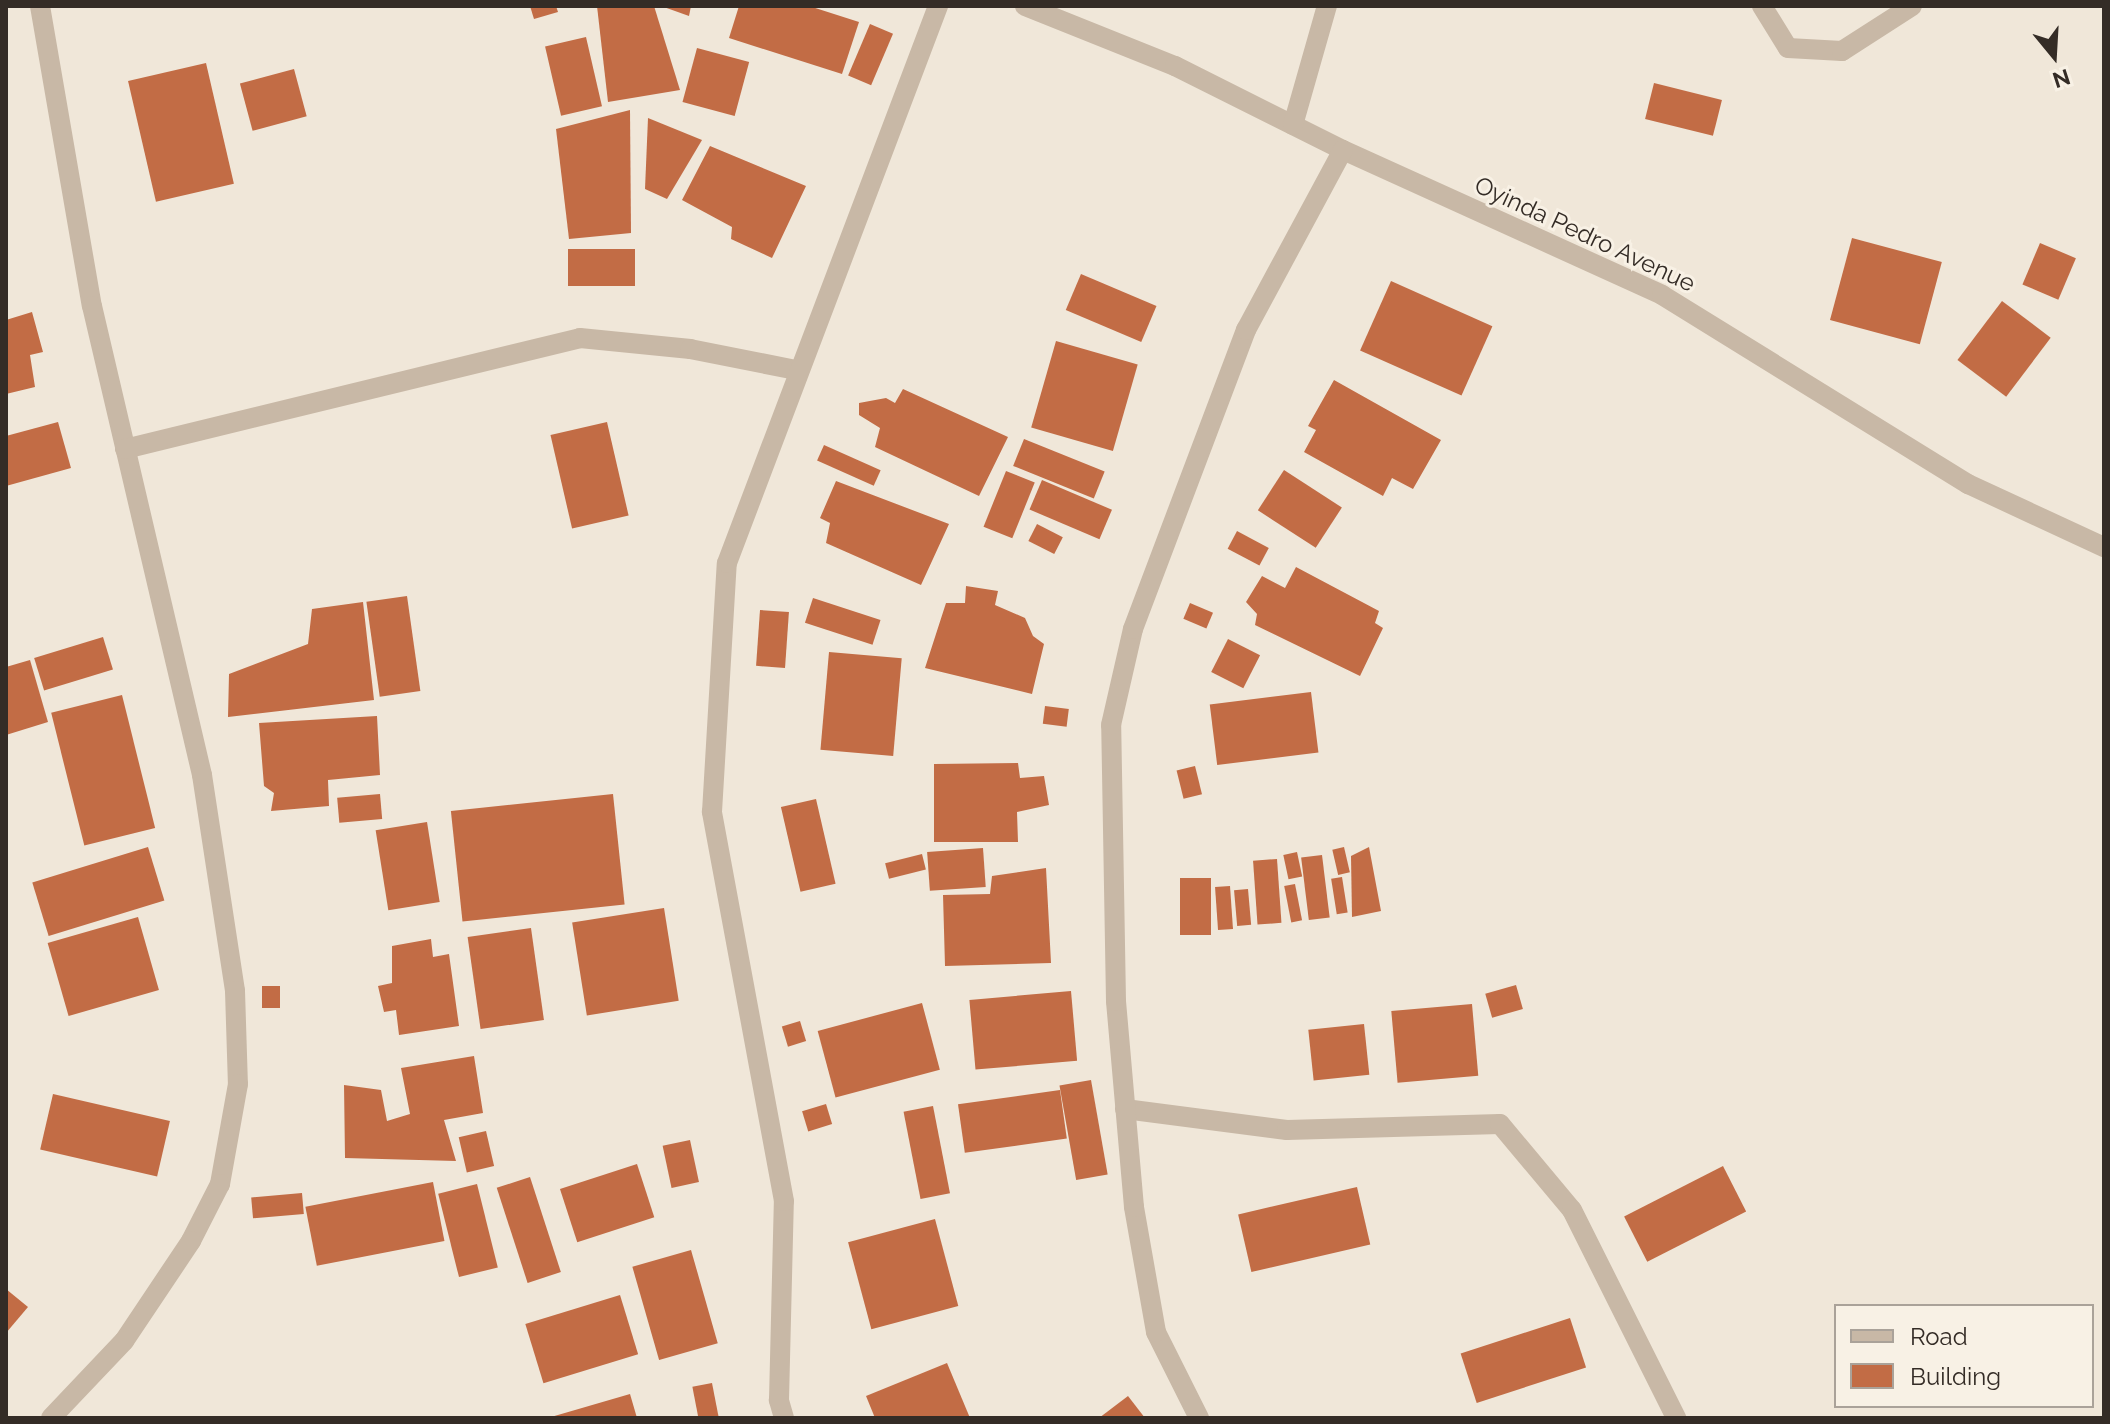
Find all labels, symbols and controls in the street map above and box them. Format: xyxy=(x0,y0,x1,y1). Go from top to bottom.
north arrow xyxy=(2014,16,2094,96)
text: N xyxy=(2049,64,2073,94)
street label: Oyinda Pedro Avenue xyxy=(1470,170,1700,298)
legend xyxy=(1834,1304,2094,1408)
text: Road xyxy=(1910,1322,1968,1351)
text: Building xyxy=(1910,1362,2001,1391)

